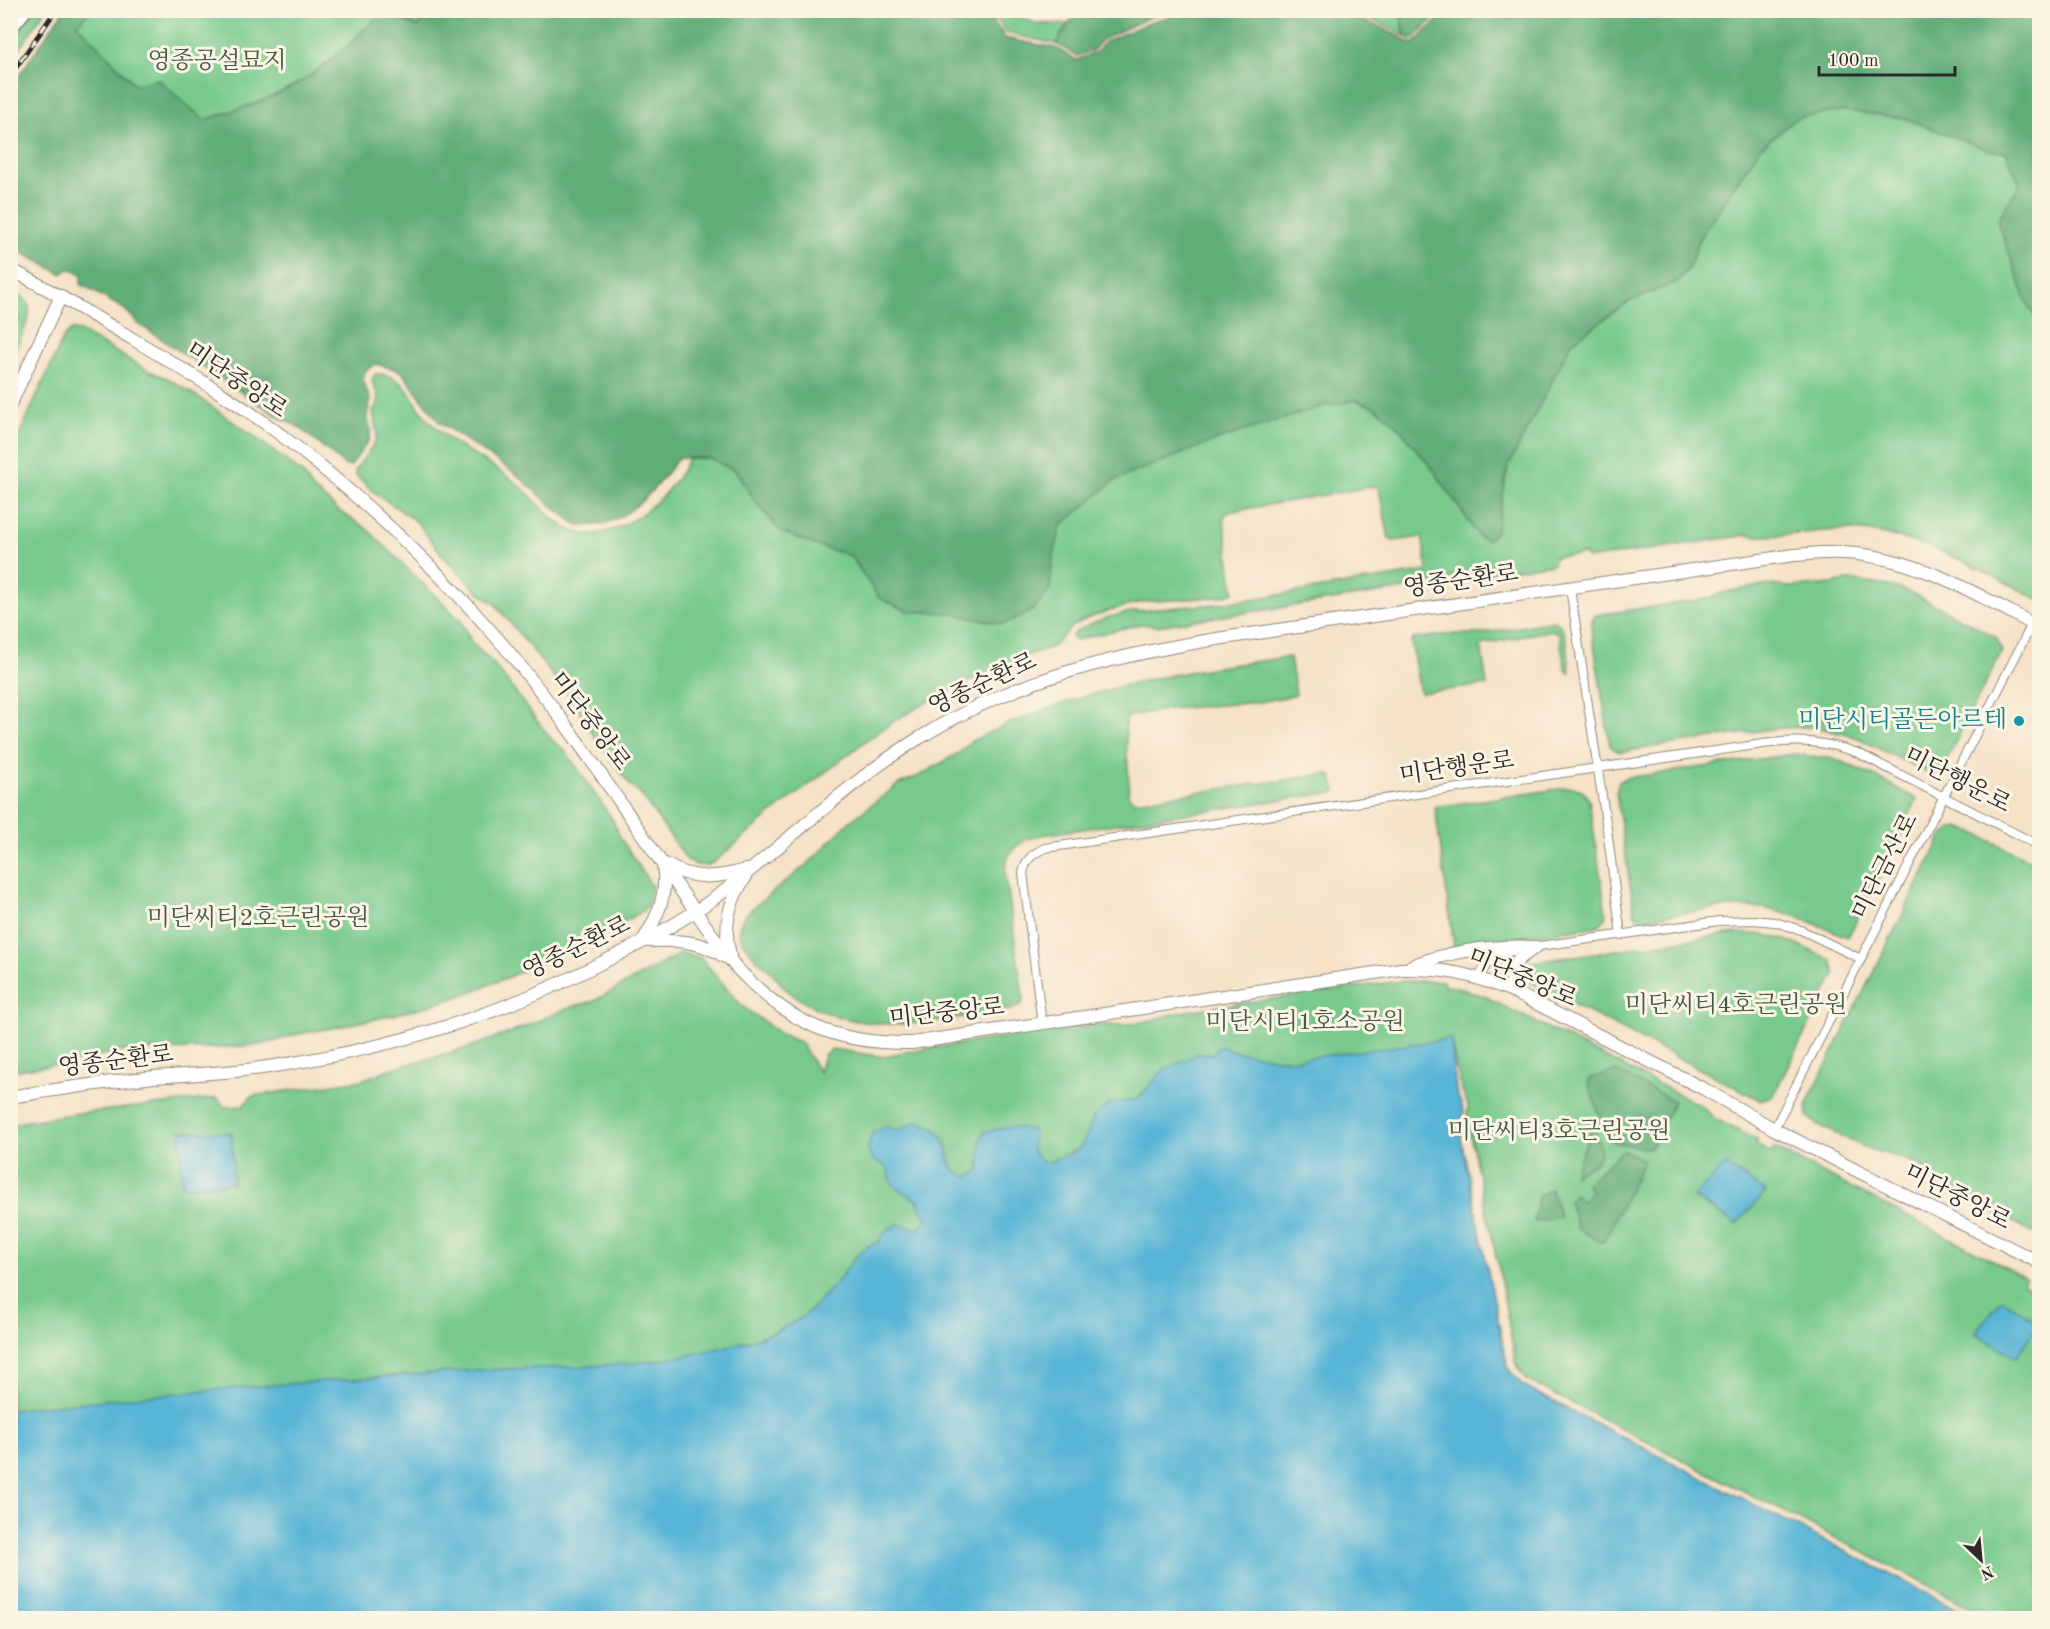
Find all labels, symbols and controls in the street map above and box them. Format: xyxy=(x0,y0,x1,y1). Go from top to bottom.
scale bar xyxy=(1819,39,1956,77)
park label: 영종공설묘지 xyxy=(147,48,287,74)
text: 100 m xyxy=(1828,52,1879,70)
street label: 미단중앙로 xyxy=(181,337,292,423)
street label: 영종순환로 xyxy=(1402,559,1520,602)
street label: 영종순환로 xyxy=(924,647,1041,720)
street label: 미단중앙로 xyxy=(545,667,635,776)
place label: 미단시티골든아르테 xyxy=(1798,707,2007,733)
marker: 미단시티골든아르테 xyxy=(2012,714,2026,728)
street label: 미단행운로 xyxy=(1900,742,2015,818)
street label: 미단행운로 xyxy=(1398,747,1516,789)
street label: 미단금산로 xyxy=(1847,809,1923,924)
park label: 미단씨티2호근린공원 xyxy=(147,905,369,931)
street label: 영종순환로 xyxy=(518,910,634,985)
street label: 미단중앙로 xyxy=(1464,943,1581,1013)
park label: 미단씨티4호근린공원 xyxy=(1625,992,1847,1018)
street label: 미단중앙로 xyxy=(888,994,1006,1032)
park label: 미단시티1호소공원 xyxy=(1205,1009,1405,1035)
street label: 영종순환로 xyxy=(57,1040,175,1081)
park label: 미단씨티3호근린공원 xyxy=(1448,1118,1670,1144)
street label: 미단중앙로 xyxy=(1900,1159,2015,1235)
north arrow xyxy=(1951,1530,2011,1590)
text: N xyxy=(1977,1562,1996,1582)

